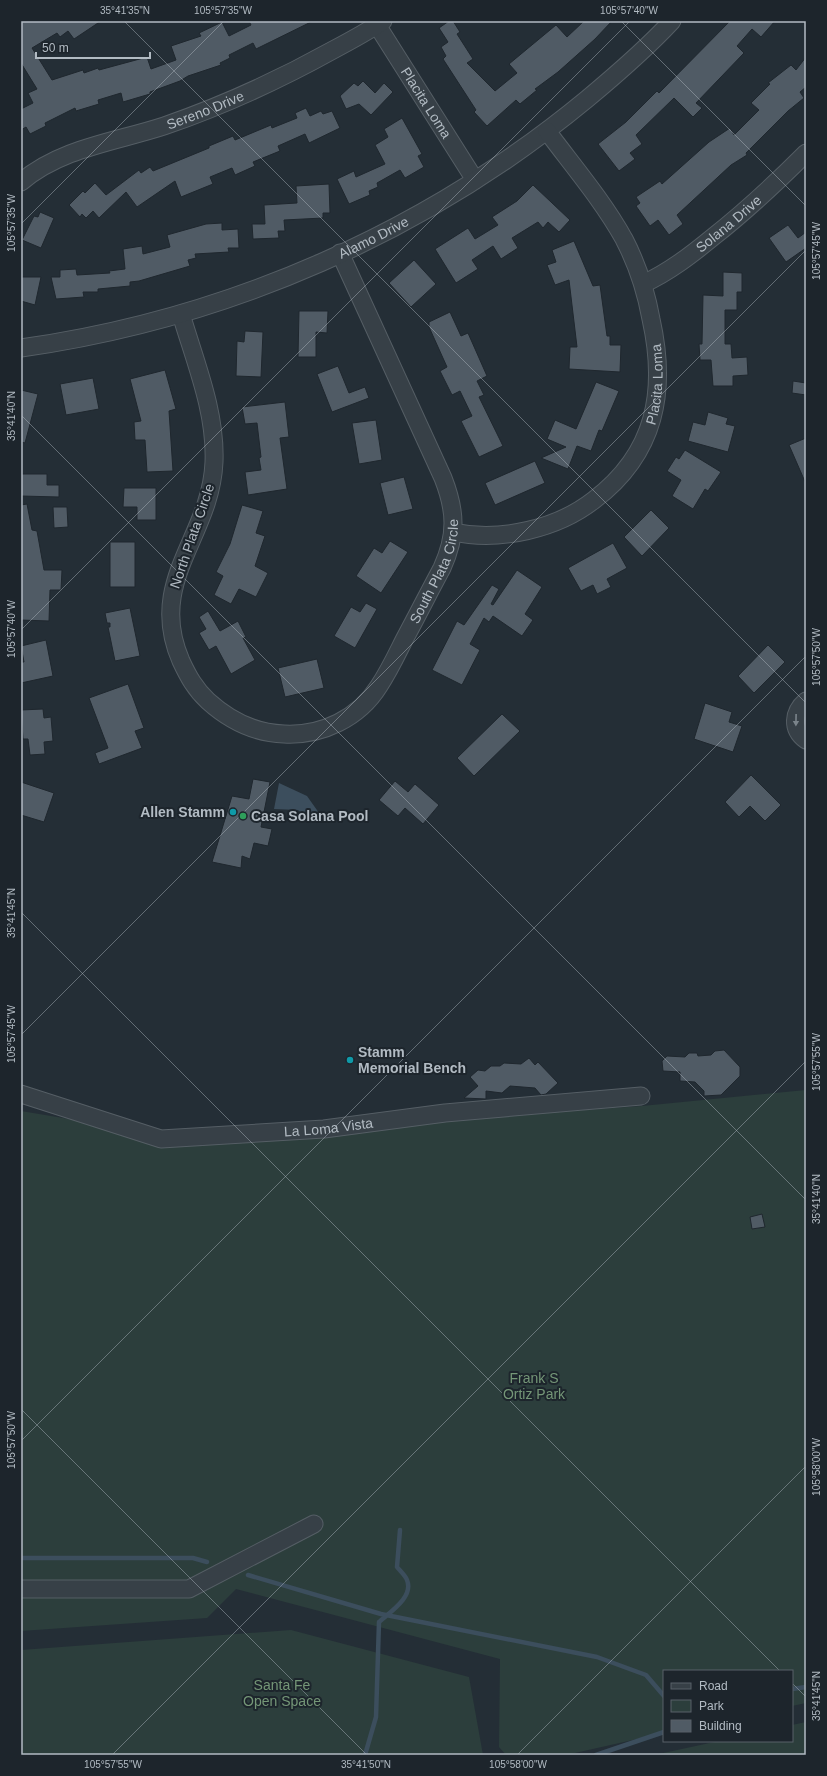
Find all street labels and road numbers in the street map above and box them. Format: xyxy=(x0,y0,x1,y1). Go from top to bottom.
street label: Placita Loma xyxy=(398,64,455,141)
street label: Sereno Drive xyxy=(164,87,247,132)
street label: Solana Drive xyxy=(693,192,765,256)
street label: Alamo Drive xyxy=(336,213,411,262)
street label: Placita Loma xyxy=(642,343,666,427)
street label: North Plata Circle xyxy=(167,481,217,590)
street label: South Plata Circle xyxy=(406,519,461,626)
street label: La Loma Vista xyxy=(284,1115,374,1139)

